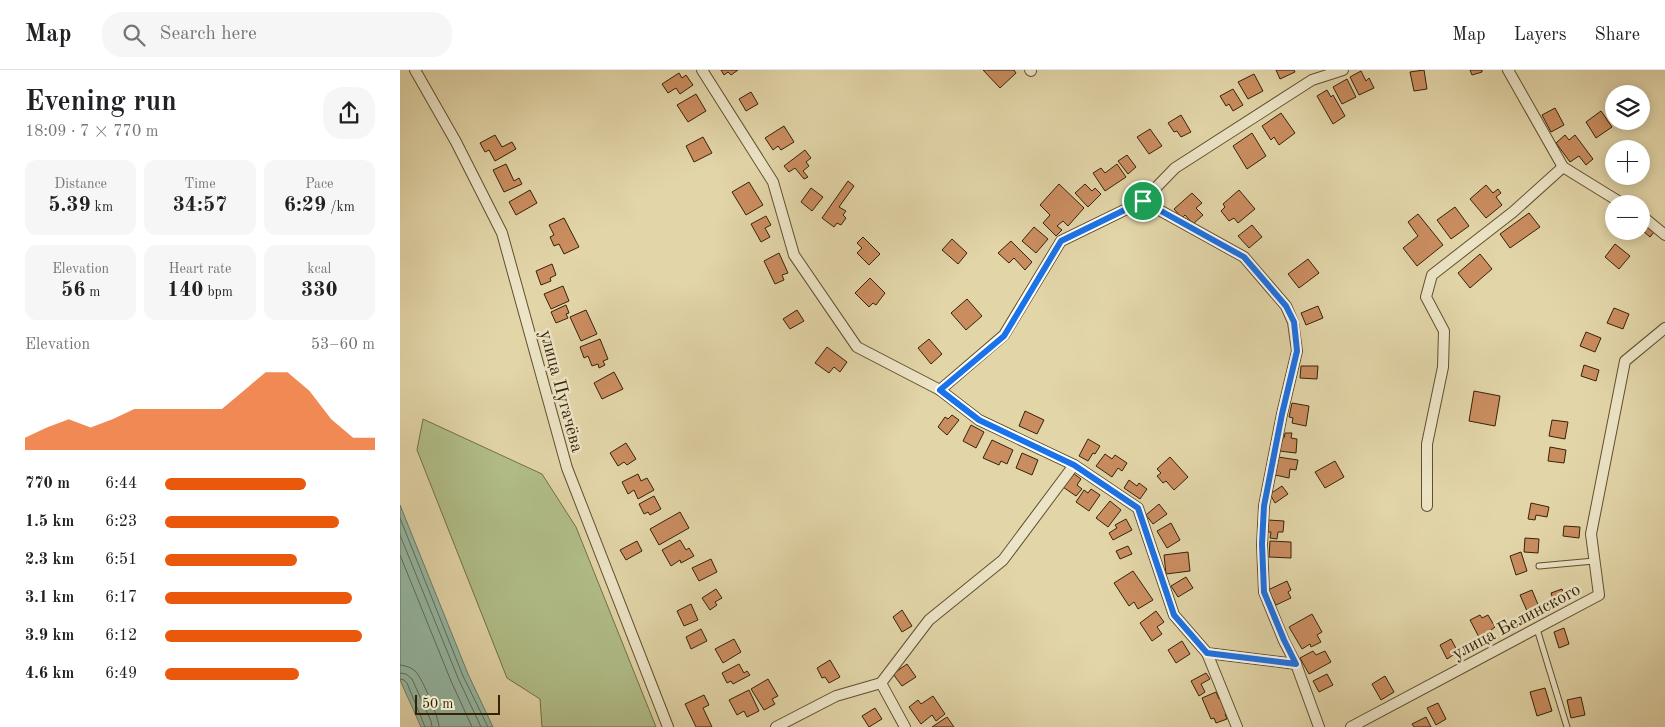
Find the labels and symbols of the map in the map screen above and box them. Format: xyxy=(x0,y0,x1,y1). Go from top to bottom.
pin xyxy=(1122,180,1164,222)
street label: улица Пугачёва xyxy=(536,328,586,454)
street label: улица Белинского xyxy=(1449,580,1584,663)
scale bar xyxy=(415,692,500,715)

